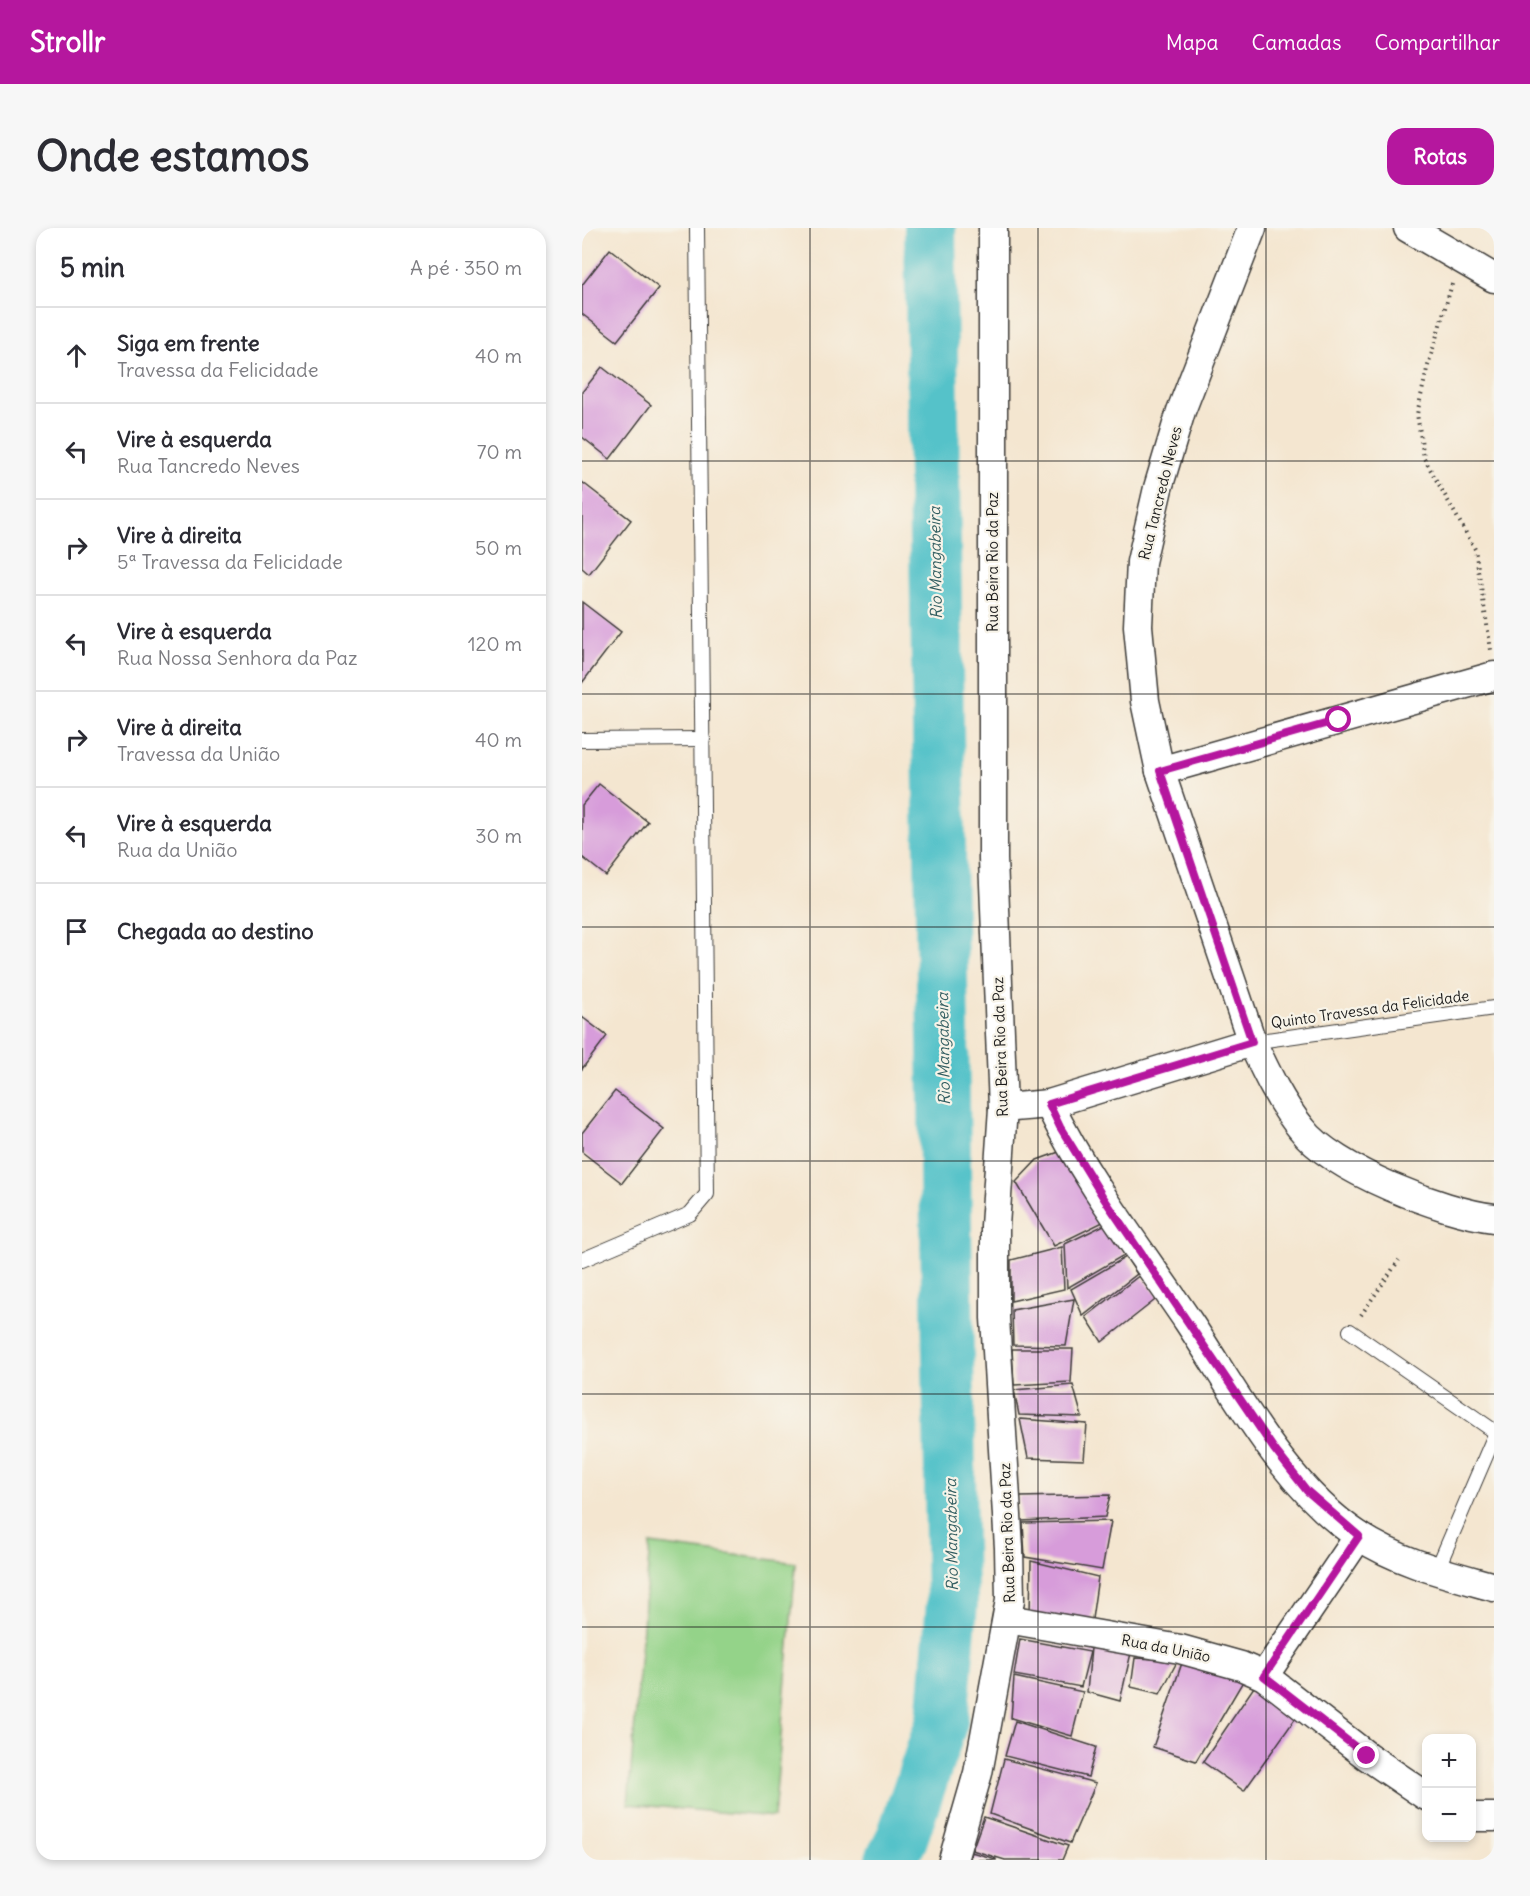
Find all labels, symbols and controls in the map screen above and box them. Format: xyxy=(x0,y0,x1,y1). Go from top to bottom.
text: Strollr xyxy=(30,24,105,60)
text: Mapa xyxy=(1166,29,1219,56)
text: Camadas xyxy=(1252,29,1341,56)
text: Compartilhar xyxy=(1374,29,1500,56)
button: Rotas xyxy=(1387,128,1494,185)
text: Onde estamos xyxy=(36,130,309,182)
text: 5 min xyxy=(60,251,125,284)
text: A pé · 350 m xyxy=(410,255,522,280)
text: Siga em frente xyxy=(117,329,260,357)
icon: ahead xyxy=(60,339,93,372)
text: 40 m xyxy=(475,343,522,368)
text: Travessa da Felicidade xyxy=(117,357,318,382)
street label: Rua Tancredo Neves xyxy=(1134,424,1186,562)
text: Vire à esquerda xyxy=(117,425,272,453)
icon: left xyxy=(60,435,93,468)
text: 70 m xyxy=(477,439,522,464)
text: Rua Tancredo Neves xyxy=(117,453,300,478)
street label: Rua Beira Rio da Paz xyxy=(983,492,1002,632)
water label: Rio Mangabeira xyxy=(924,506,946,619)
text: Vire à direita xyxy=(117,521,242,549)
icon: right xyxy=(60,531,93,564)
text: 50 m xyxy=(475,535,522,560)
text: 5ª Travessa da Felicidade xyxy=(117,549,343,574)
text: Vire à esquerda xyxy=(117,617,272,645)
icon: left xyxy=(60,627,93,660)
text: 120 m xyxy=(468,631,522,656)
text: Rua Nossa Senhora da Paz xyxy=(117,645,357,670)
route start xyxy=(1325,706,1351,732)
text: Vire à direita xyxy=(117,713,242,741)
icon: right xyxy=(60,723,93,756)
text: 40 m xyxy=(475,727,522,752)
text: Travessa da União xyxy=(117,741,280,766)
text: Vire à esquerda xyxy=(117,809,272,837)
icon: left xyxy=(60,819,93,852)
text: 30 m xyxy=(475,823,522,848)
text: Rua da União xyxy=(117,837,237,862)
icon: arrive xyxy=(60,915,93,948)
text: Chegada ao destino xyxy=(117,917,314,945)
street label: Rua Beira Rio da Paz xyxy=(988,977,1012,1117)
street label: Quinto Travessa da Felicidade xyxy=(1270,986,1470,1032)
water label: Rio Mangabeira xyxy=(932,992,954,1105)
street label: Rua Beira Rio da Paz xyxy=(995,1463,1019,1603)
water label: Rio Mangabeira xyxy=(940,1478,962,1591)
street label: Rua da União xyxy=(1120,1630,1212,1666)
map controls xyxy=(1422,1734,1476,1842)
button: + xyxy=(1422,1734,1476,1788)
route end xyxy=(1353,1742,1379,1768)
button: − xyxy=(1422,1788,1476,1842)

